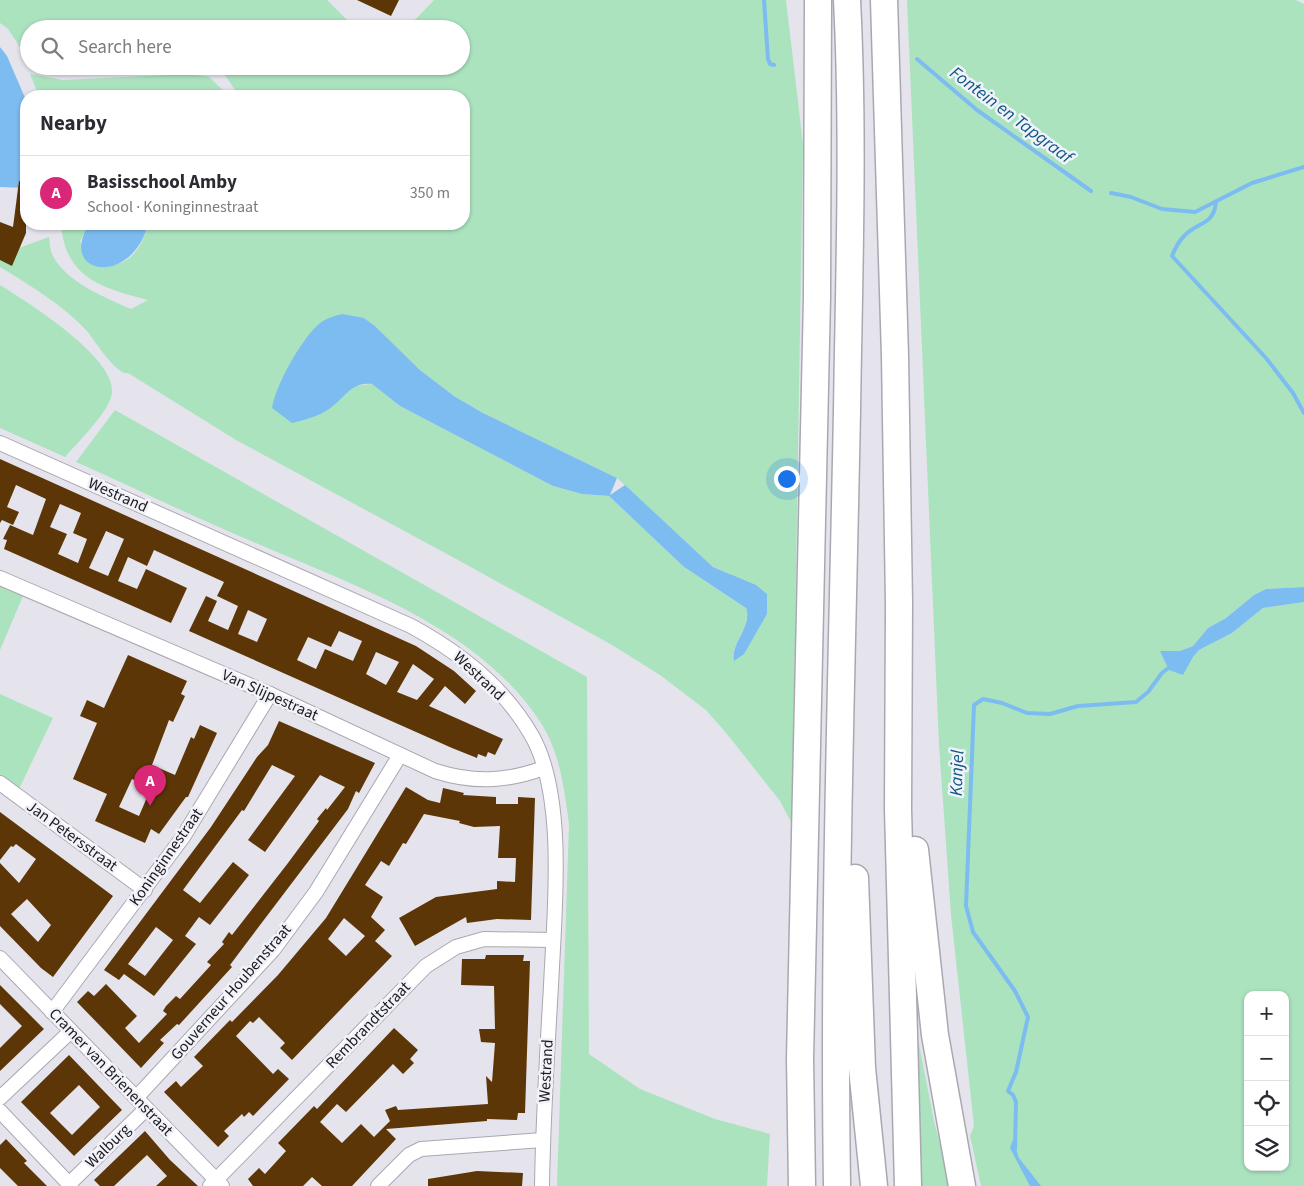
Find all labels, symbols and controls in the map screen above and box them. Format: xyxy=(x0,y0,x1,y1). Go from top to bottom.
search box xyxy=(20,20,470,75)
icon: search xyxy=(38,34,66,62)
text: Search here xyxy=(78,34,172,61)
water label: Fontein en Tapgraaf xyxy=(945,61,1080,171)
text: Nearby xyxy=(40,108,107,138)
text: Basisschool Amby xyxy=(87,169,237,196)
text: A xyxy=(51,182,61,204)
text: 350 m xyxy=(410,182,450,204)
text: School · Koninginnestraat xyxy=(87,196,258,218)
your location xyxy=(774,466,800,492)
street label: Westrand xyxy=(85,472,151,518)
street label: Westrand xyxy=(448,646,510,706)
street label: Van Slijpestraat xyxy=(218,664,322,726)
water label: Kanjel xyxy=(944,749,970,797)
pin: A xyxy=(134,765,166,806)
street label: Jan Petersstraat xyxy=(22,795,123,877)
street label: Koninginnestraat xyxy=(124,803,208,910)
street label: Gouverneur Houbenstraat xyxy=(166,919,297,1065)
street label: Rembrandtstraat xyxy=(321,976,416,1073)
map controls xyxy=(1244,991,1289,1171)
button: + xyxy=(1244,991,1289,1036)
street label: Cramer van Brienenstraat xyxy=(44,1003,178,1141)
button: − xyxy=(1244,1036,1289,1081)
street label: Westrand xyxy=(533,1039,559,1103)
button: locate xyxy=(1244,1081,1289,1126)
street label: Walburg xyxy=(80,1119,136,1173)
button: layers xyxy=(1244,1126,1289,1171)

